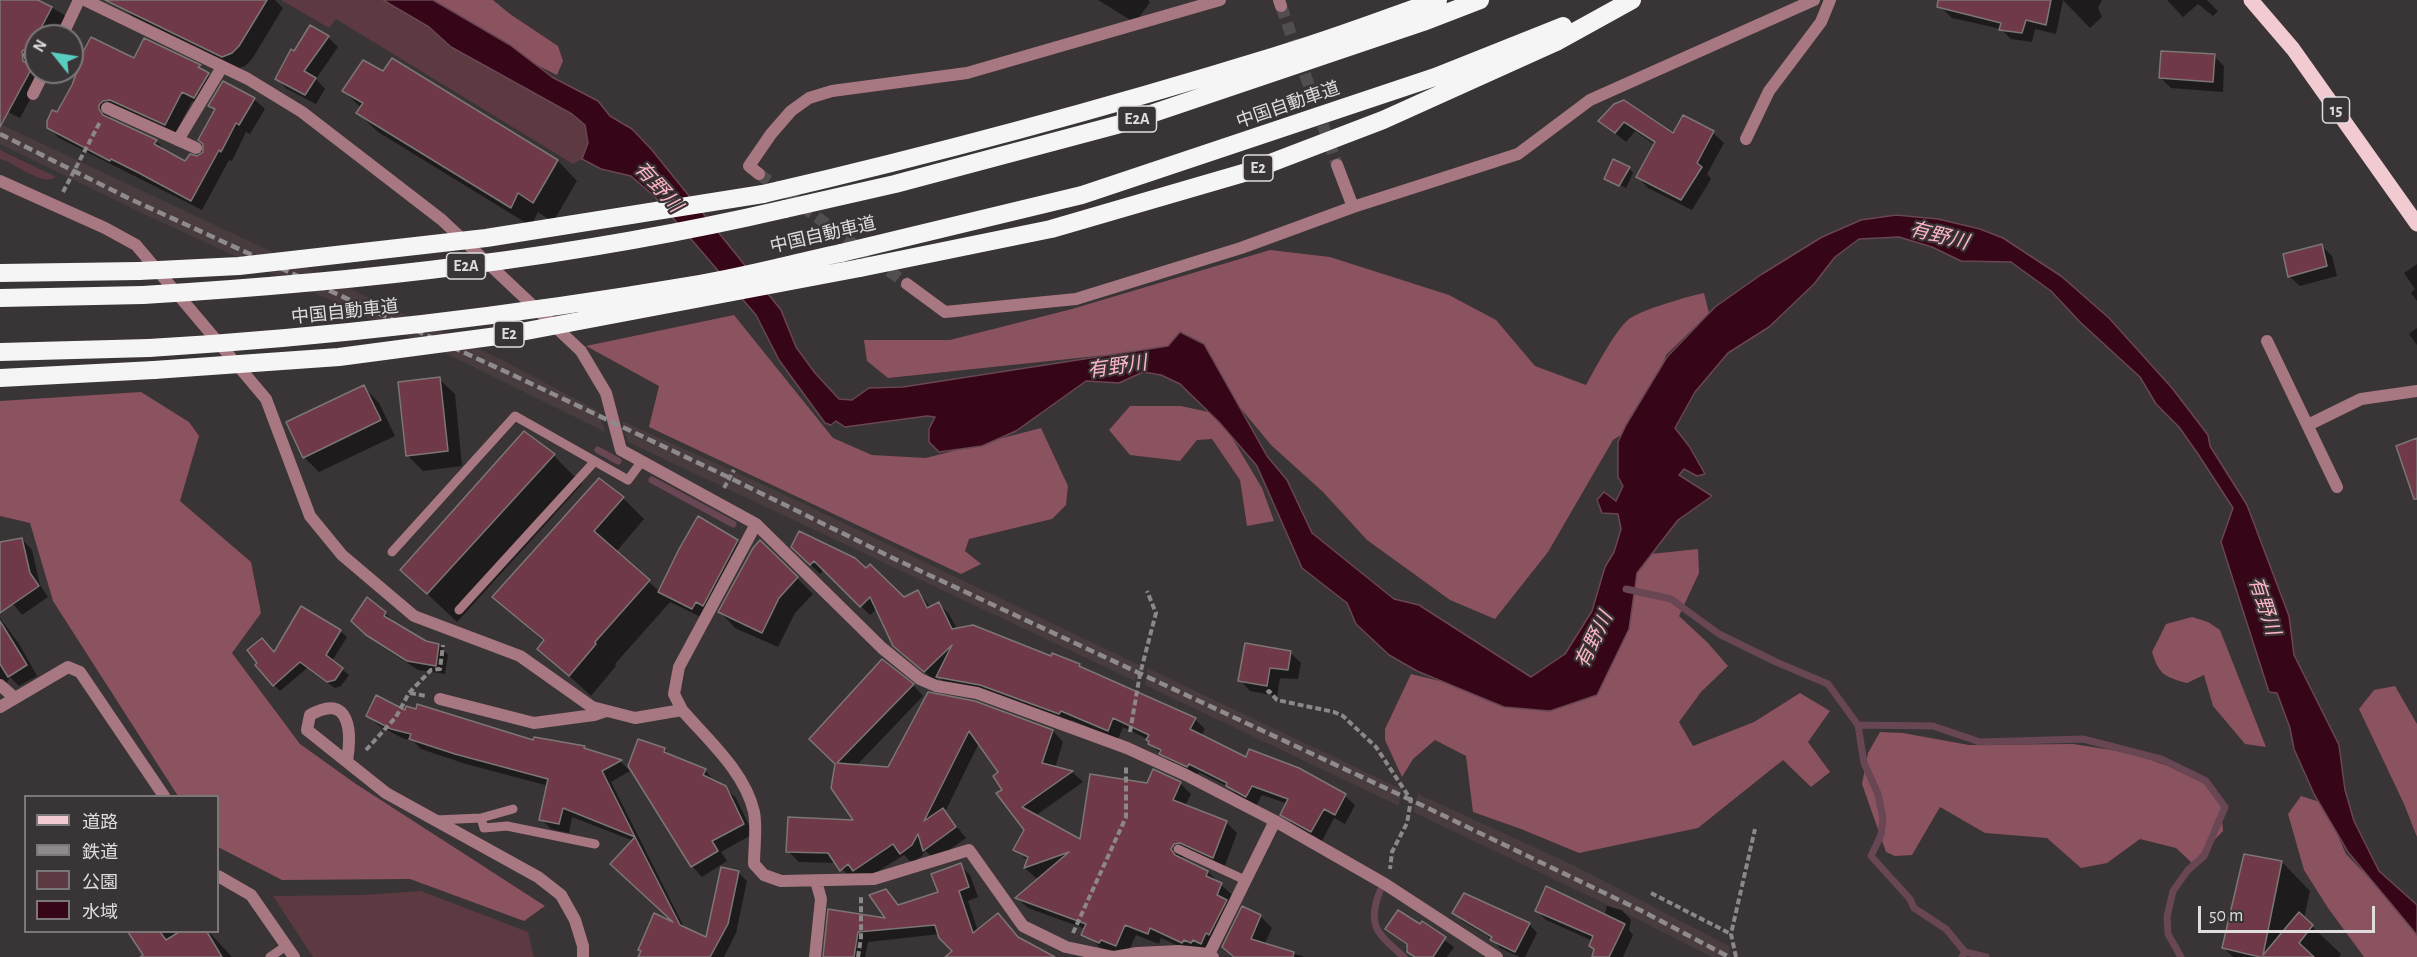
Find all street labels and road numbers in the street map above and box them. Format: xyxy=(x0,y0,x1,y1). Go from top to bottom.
street label: 中国自動車道 xyxy=(1233,77,1343,133)
road number: 15 xyxy=(2322,97,2350,123)
road number: E2A xyxy=(1118,106,1156,132)
road number: E2 xyxy=(1243,155,1273,181)
street label: 中国自動車道 xyxy=(768,212,878,258)
road number: E2A xyxy=(446,253,486,279)
street label: 中国自動車道 xyxy=(290,296,400,328)
road number: E2 xyxy=(494,321,524,347)

